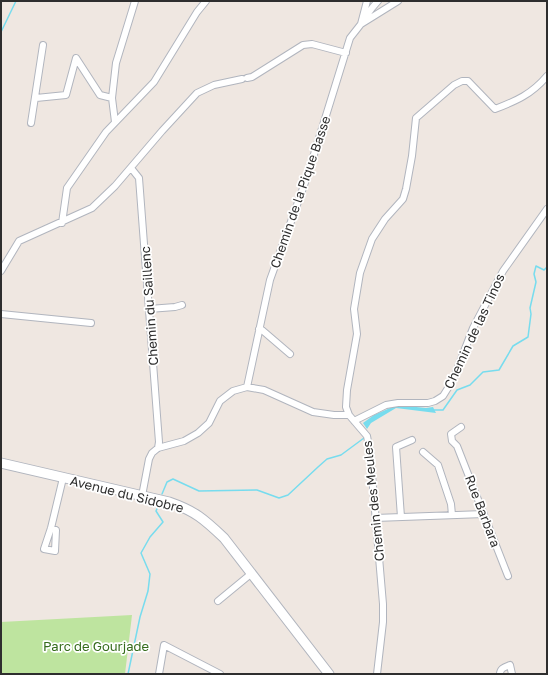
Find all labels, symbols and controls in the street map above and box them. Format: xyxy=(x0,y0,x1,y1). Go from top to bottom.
street label: Chemin de la Pique Basse xyxy=(266,114,334,270)
street label: Chemin du Saillenc xyxy=(137,246,161,366)
street label: Chemin de las Tinos xyxy=(440,271,508,391)
street label: Chemin des Meules xyxy=(359,440,387,562)
street label: Avenue du Sidobre xyxy=(69,472,185,516)
street label: Rue Barbara xyxy=(462,473,504,549)
park label: Parc de Gourjade xyxy=(43,638,149,654)

